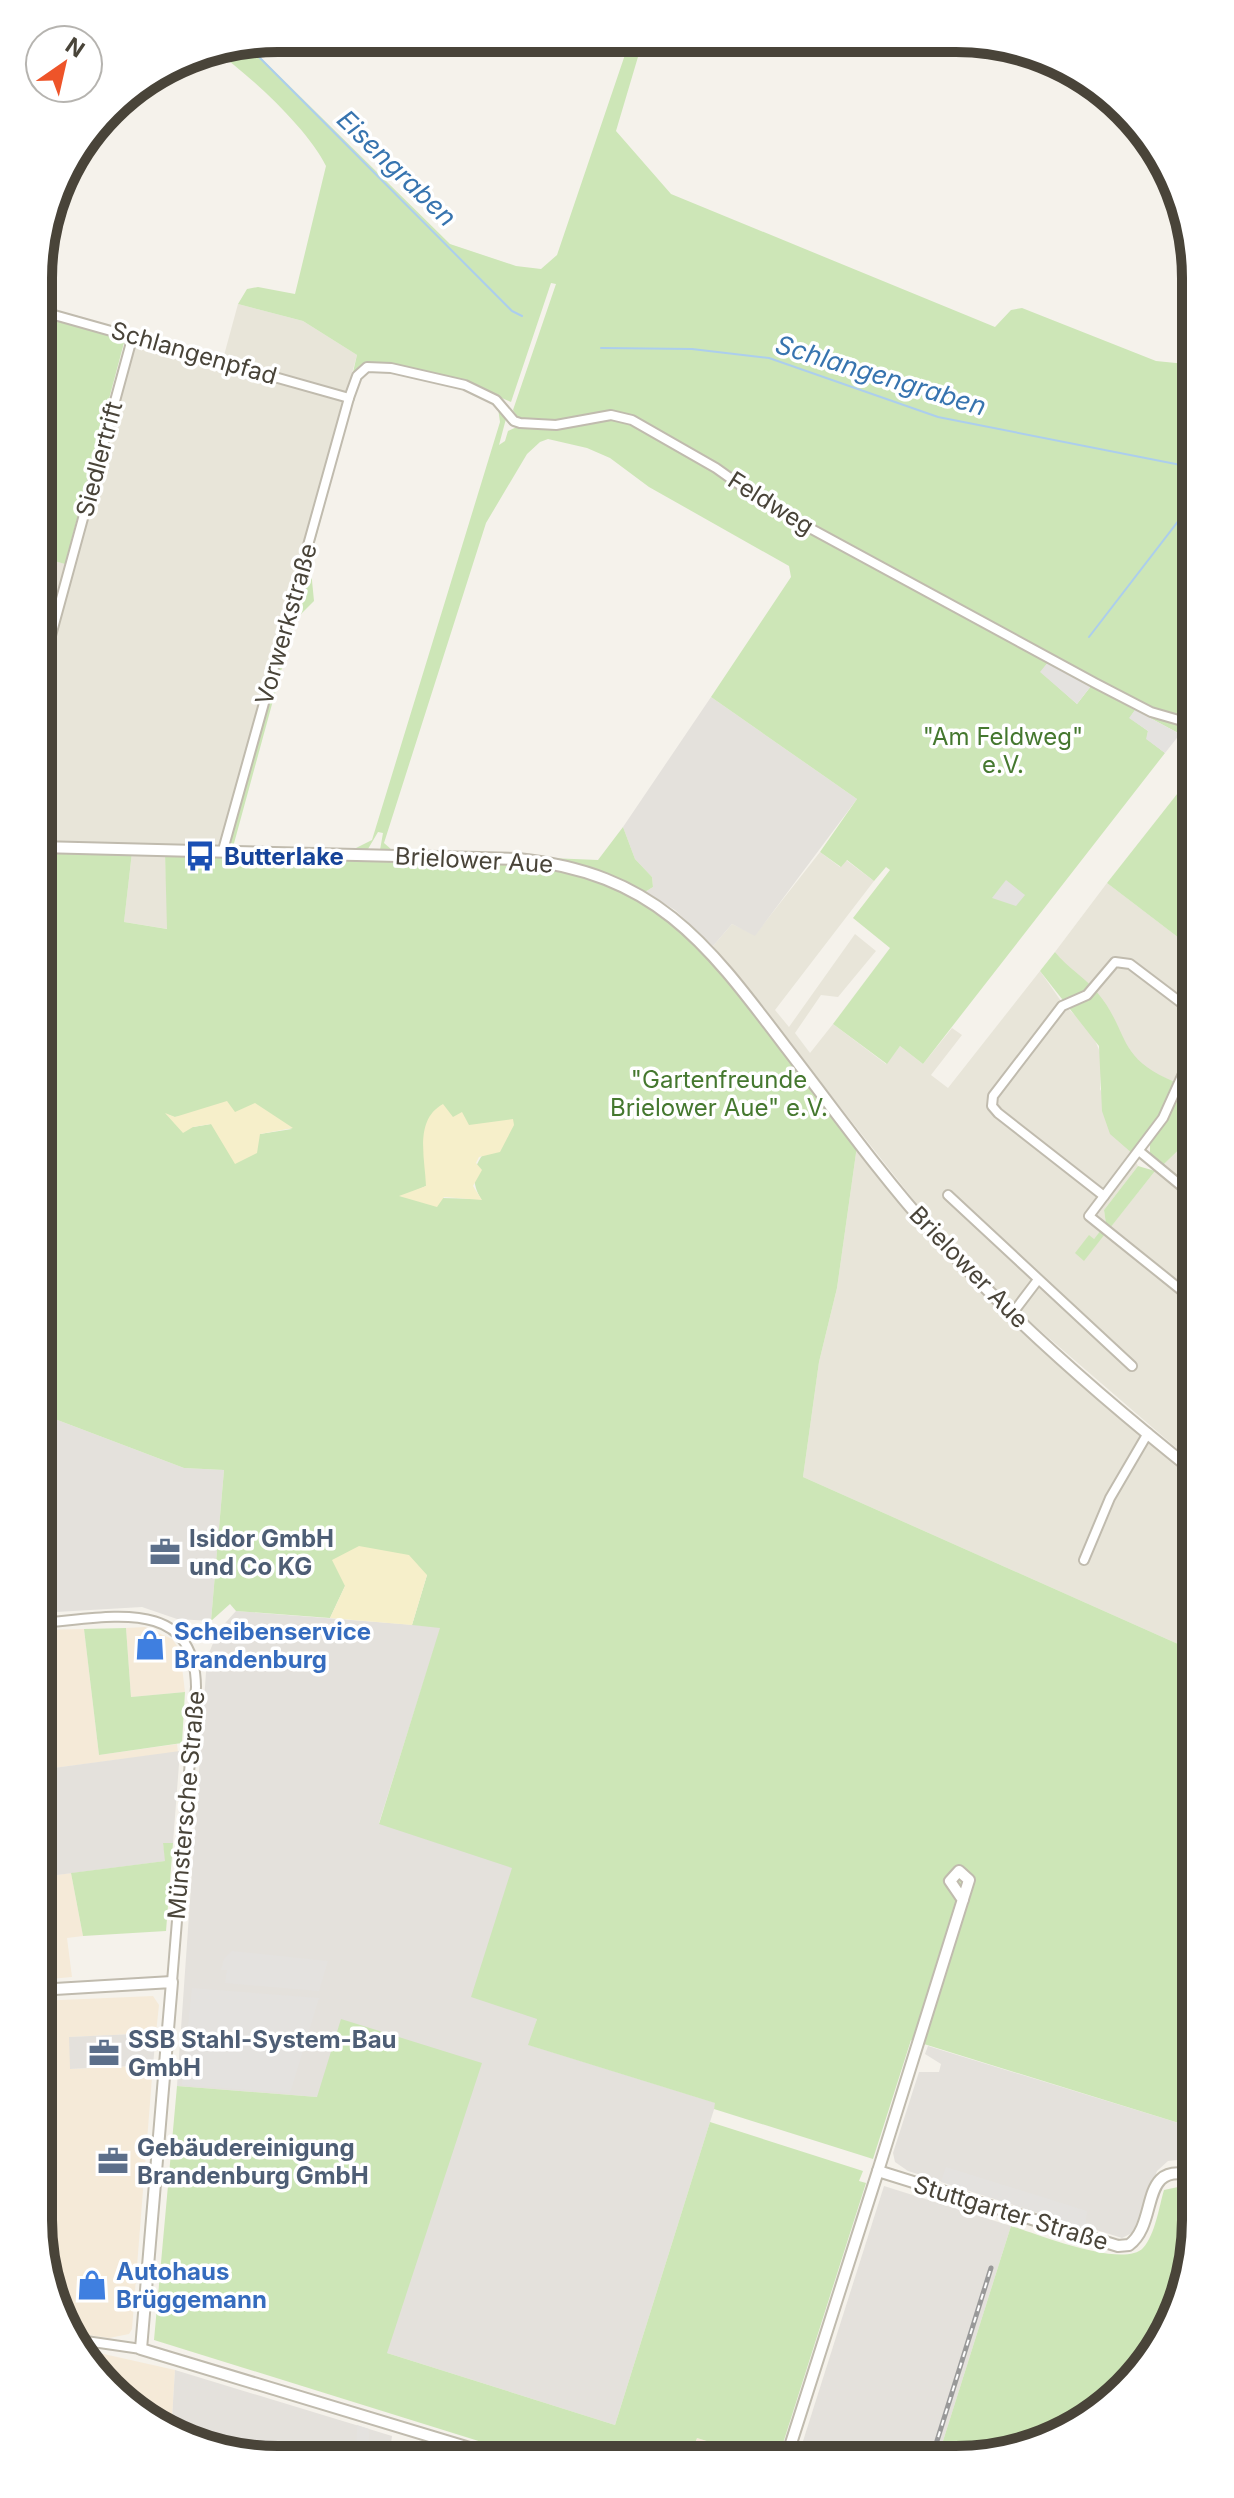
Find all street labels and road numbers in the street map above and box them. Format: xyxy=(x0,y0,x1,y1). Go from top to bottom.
street label: Schlangenpfad xyxy=(108,315,280,391)
street label: Siedlertrift xyxy=(70,398,128,520)
street label: Feldweg xyxy=(723,465,819,541)
street label: Vorwerkstraße xyxy=(249,540,323,708)
street label: Brielower Aue xyxy=(394,841,554,879)
street label: Brielower Aue xyxy=(904,1200,1034,1334)
street label: Münstersche Straße xyxy=(162,1690,210,1920)
street label: Stuttgarter Straße xyxy=(910,2170,1112,2256)

